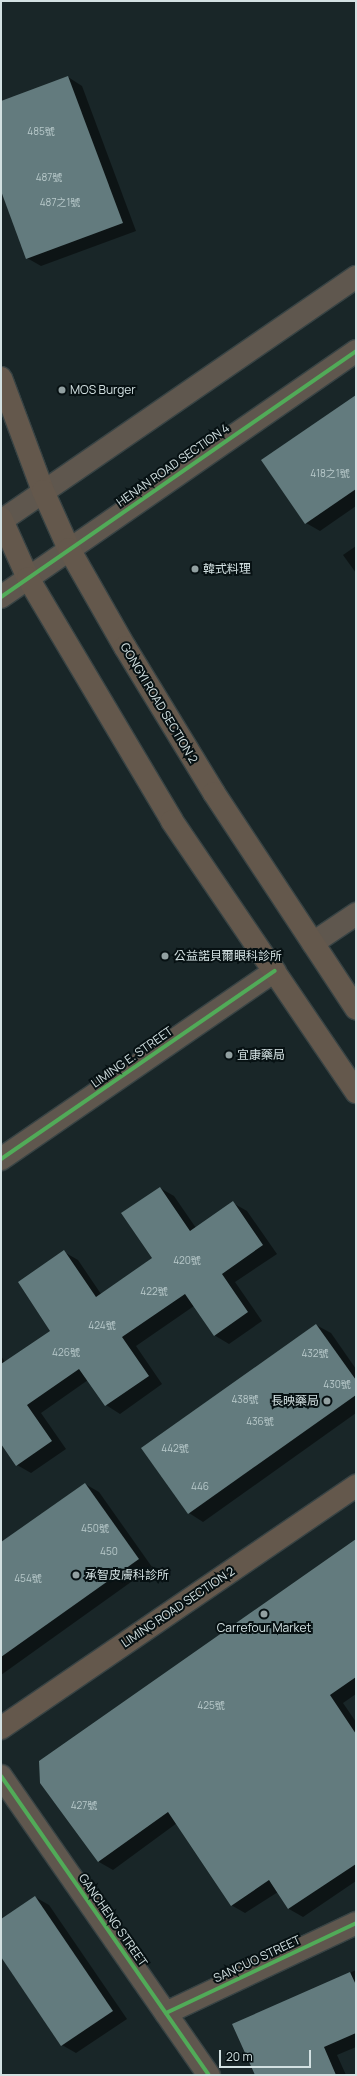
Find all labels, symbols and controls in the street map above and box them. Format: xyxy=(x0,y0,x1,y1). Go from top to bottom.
house number: 485號 xyxy=(27,126,55,138)
house number: 487號 xyxy=(36,172,62,184)
house number: 487之1號 xyxy=(40,197,80,209)
place label: MOS Burger xyxy=(70,383,136,397)
marker: MOS Burger xyxy=(57,385,67,395)
street label: HENAN ROAD SECTION 4 xyxy=(114,421,232,509)
house number: 418之1號 xyxy=(310,468,350,480)
place label: 韓式料理 xyxy=(203,562,251,576)
marker: 韓式料理 xyxy=(190,564,200,574)
street label: GONGYI ROAD SECTION 2 xyxy=(117,640,201,766)
place label: 公益諾貝爾眼科診所 xyxy=(174,949,282,963)
marker: 公益諾貝爾眼科診所 xyxy=(159,950,171,962)
street label: LIMING E. STREET xyxy=(88,1024,176,1090)
place label: 宜康藥局 xyxy=(237,1048,285,1062)
marker: 宜康藥局 xyxy=(224,1050,234,1060)
house number: 420號 xyxy=(173,1255,201,1267)
house number: 422號 xyxy=(140,1286,168,1298)
house number: 424號 xyxy=(88,1320,116,1332)
house number: 426號 xyxy=(52,1347,80,1359)
house number: 432號 xyxy=(301,1348,329,1360)
house number: 430號 xyxy=(323,1379,351,1391)
house number: 438號 xyxy=(231,1394,259,1406)
place label: 長映藥局 xyxy=(271,1394,319,1408)
marker: 長映藥局 xyxy=(322,1396,332,1406)
house number: 436號 xyxy=(246,1416,274,1428)
house number: 442號 xyxy=(161,1443,189,1455)
house number: 446 xyxy=(191,1481,209,1493)
house number: 450號 xyxy=(81,1523,109,1535)
house number: 450 xyxy=(100,1546,118,1558)
street label: LIMING ROAD SECTION 2 xyxy=(119,1564,237,1650)
place label: 承智皮膚科診所 xyxy=(85,1568,169,1582)
marker: 承智皮膚科診所 xyxy=(70,1569,82,1581)
house number: 454號 xyxy=(14,1573,42,1585)
marker: Carrefour Market xyxy=(259,1609,269,1619)
place label: Carrefour Market xyxy=(217,1621,311,1635)
house number: 425號 xyxy=(197,1700,225,1712)
house number: 427號 xyxy=(71,1800,97,1812)
street label: GANCHENG STREET xyxy=(76,1871,150,1969)
street label: SANCUO STREET xyxy=(211,1933,303,1985)
scale bar xyxy=(221,2042,313,2068)
text: 20 m xyxy=(226,2048,253,2065)

